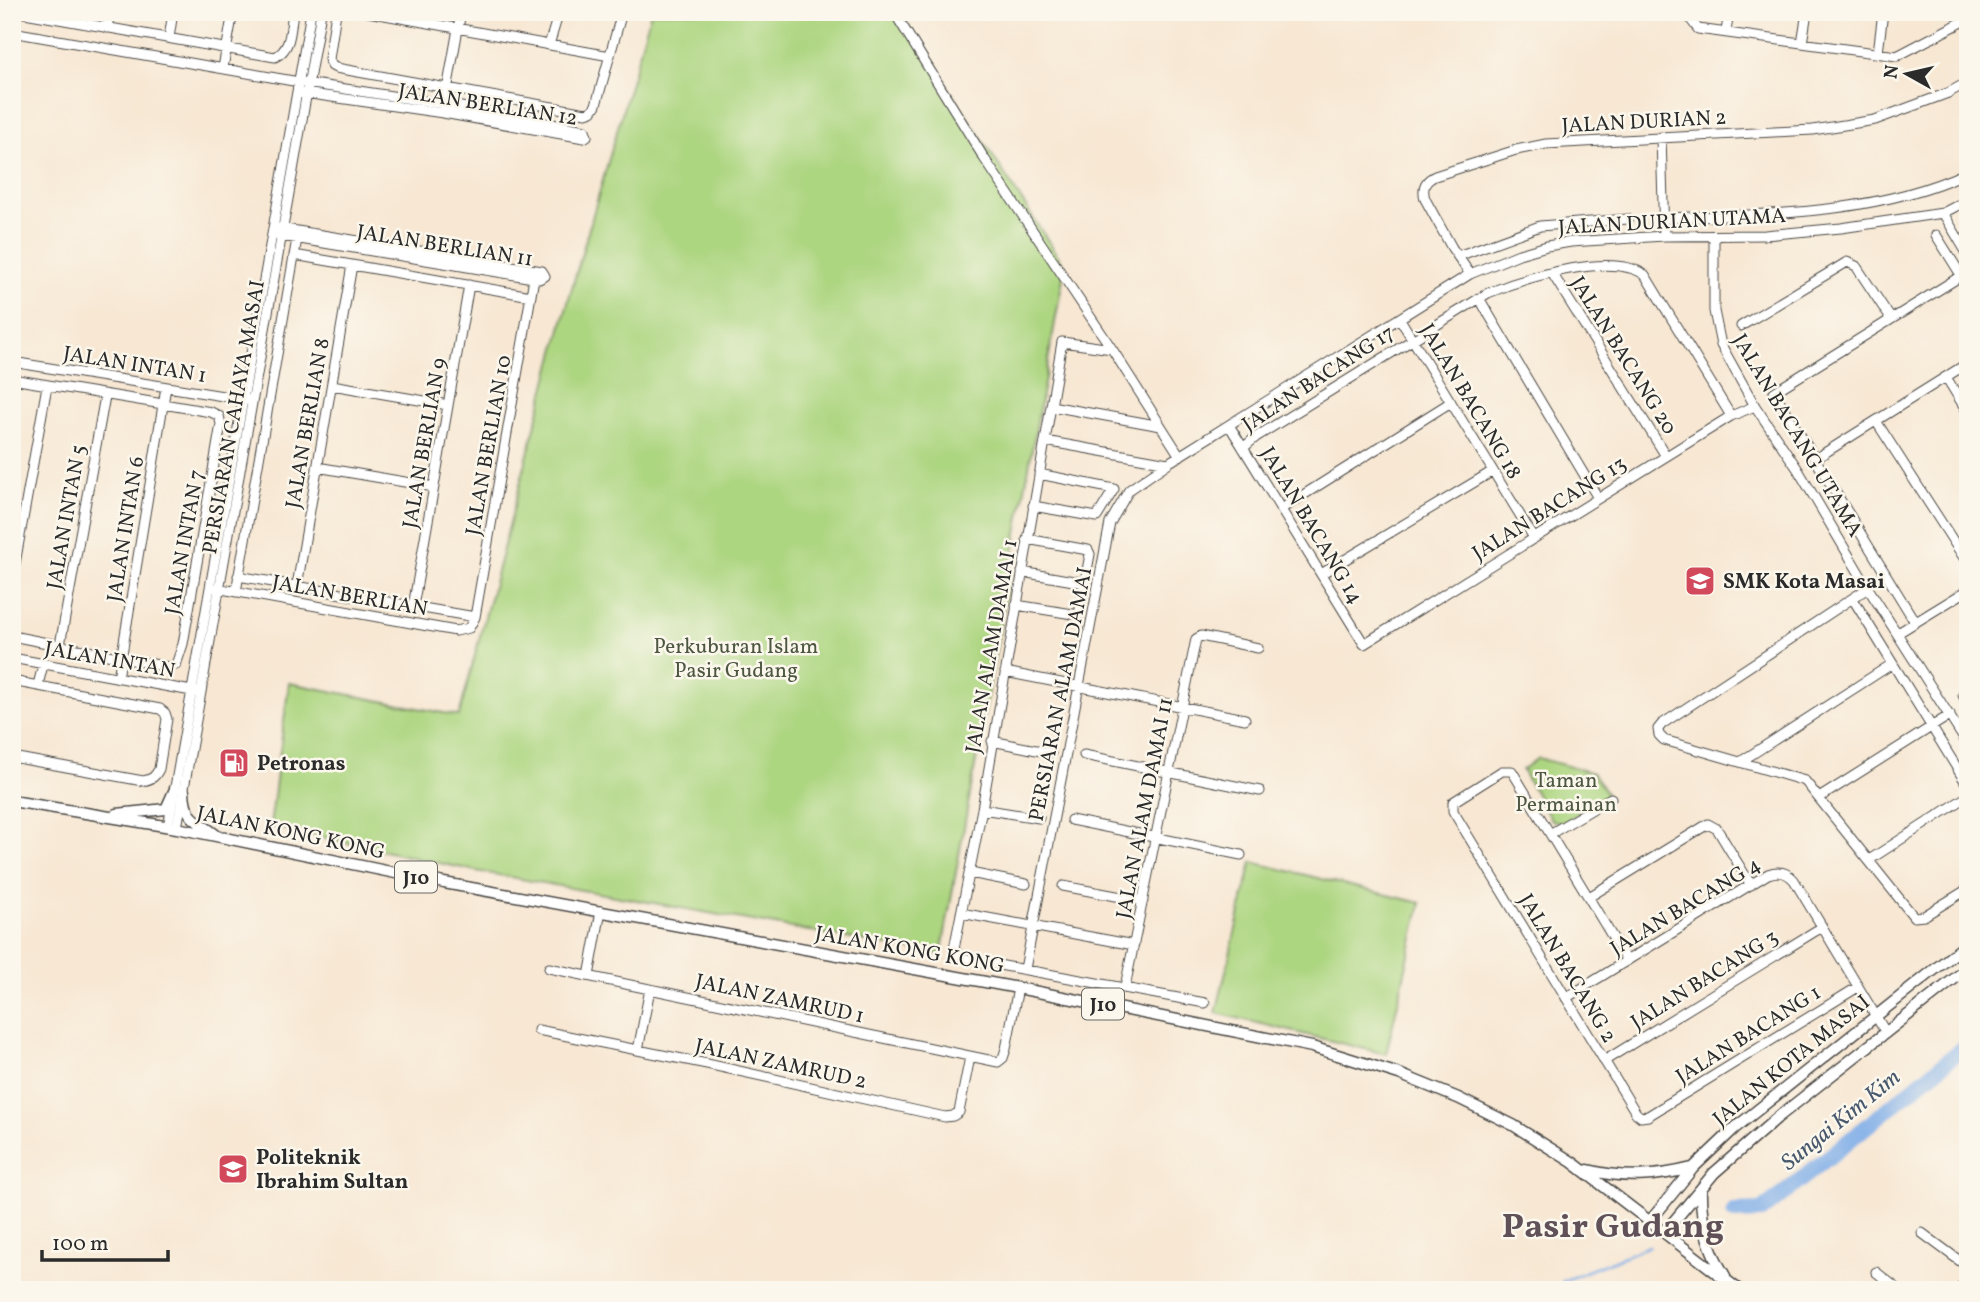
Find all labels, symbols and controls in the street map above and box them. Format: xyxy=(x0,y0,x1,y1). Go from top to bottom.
north arrow xyxy=(1871,38,1941,108)
text: N xyxy=(1878,63,1906,81)
street label: JALAN BERLIAN 12 xyxy=(396,77,580,134)
street label: JALAN DURIAN 2 xyxy=(1561,104,1727,141)
street label: JALAN DURIAN UTAMA xyxy=(1557,202,1787,243)
street label: JALAN BERLIAN 11 xyxy=(355,218,535,275)
street label: JALAN BACANG 20 xyxy=(1562,271,1683,441)
street label: PERSIARAN CAHAYA MASAI xyxy=(196,278,273,557)
street label: JALAN BACANG 18 xyxy=(1412,318,1528,485)
street label: JALAN BACANG 17 xyxy=(1237,319,1401,439)
street label: JALAN BACANG UTAMA xyxy=(1725,329,1869,543)
street label: JALAN BERLIAN 8 xyxy=(279,336,338,511)
street label: JALAN INTAN 1 xyxy=(61,340,208,391)
street label: JALAN BERLIAN 10 xyxy=(459,353,520,538)
street label: JALAN BERLIAN 9 xyxy=(396,356,455,531)
street label: JALAN BACANG 14 xyxy=(1252,442,1369,610)
street label: JALAN INTAN 5 xyxy=(40,443,94,592)
street label: JALAN BACANG 13 xyxy=(1467,450,1633,568)
street label: JALAN INTAN 6 xyxy=(101,454,152,604)
street label: JALAN INTAN 7 xyxy=(158,468,212,617)
street label: JALAN ALAM DAMAI 1 xyxy=(959,537,1026,756)
school or university icon: SMK Kota Masai xyxy=(1683,564,1717,598)
street label: PERSIARAN ALAM DAMAI xyxy=(1023,565,1100,824)
place label: SMK Kota Masai xyxy=(1723,568,1885,597)
street label: JALAN BERLIAN xyxy=(270,569,430,624)
park label: Perkuburan Islam Pasir Gudang xyxy=(654,633,818,686)
street label: JALAN INTAN xyxy=(42,635,177,686)
street label: JALAN ALAM DAMAI 11 xyxy=(1110,695,1181,922)
fuel station icon: Petronas xyxy=(217,746,251,780)
place label: Petronas xyxy=(257,750,346,779)
park label: Taman Permainan xyxy=(1515,767,1617,820)
street label: JALAN KONG KONG xyxy=(194,799,388,868)
street label: JALAN BACANG 4 xyxy=(1605,851,1766,964)
road number: J10 xyxy=(395,862,437,892)
street label: JALAN BACANG 2 xyxy=(1511,889,1623,1049)
street label: JALAN KONG KONG xyxy=(813,920,1007,981)
street label: JALAN BACANG 3 xyxy=(1626,923,1784,1037)
street label: JALAN ZAMRUD 1 xyxy=(693,967,867,1032)
street label: JALAN BACANG 1 xyxy=(1671,979,1827,1092)
road number: J10 xyxy=(1082,988,1124,1020)
street label: JALAN KOTA MASAI xyxy=(1707,989,1877,1134)
street label: JALAN ZAMRUD 2 xyxy=(692,1032,869,1097)
water label: Sungai Kim Kim xyxy=(1775,1062,1908,1179)
place label: Politeknik Ibrahim Sultan xyxy=(256,1144,409,1197)
school or university icon: Politeknik Ibrahim Sultan xyxy=(216,1152,250,1186)
district label: Pasir Gudang xyxy=(1502,1204,1724,1252)
scale bar xyxy=(42,1218,168,1262)
text: 100 m xyxy=(52,1230,109,1259)

